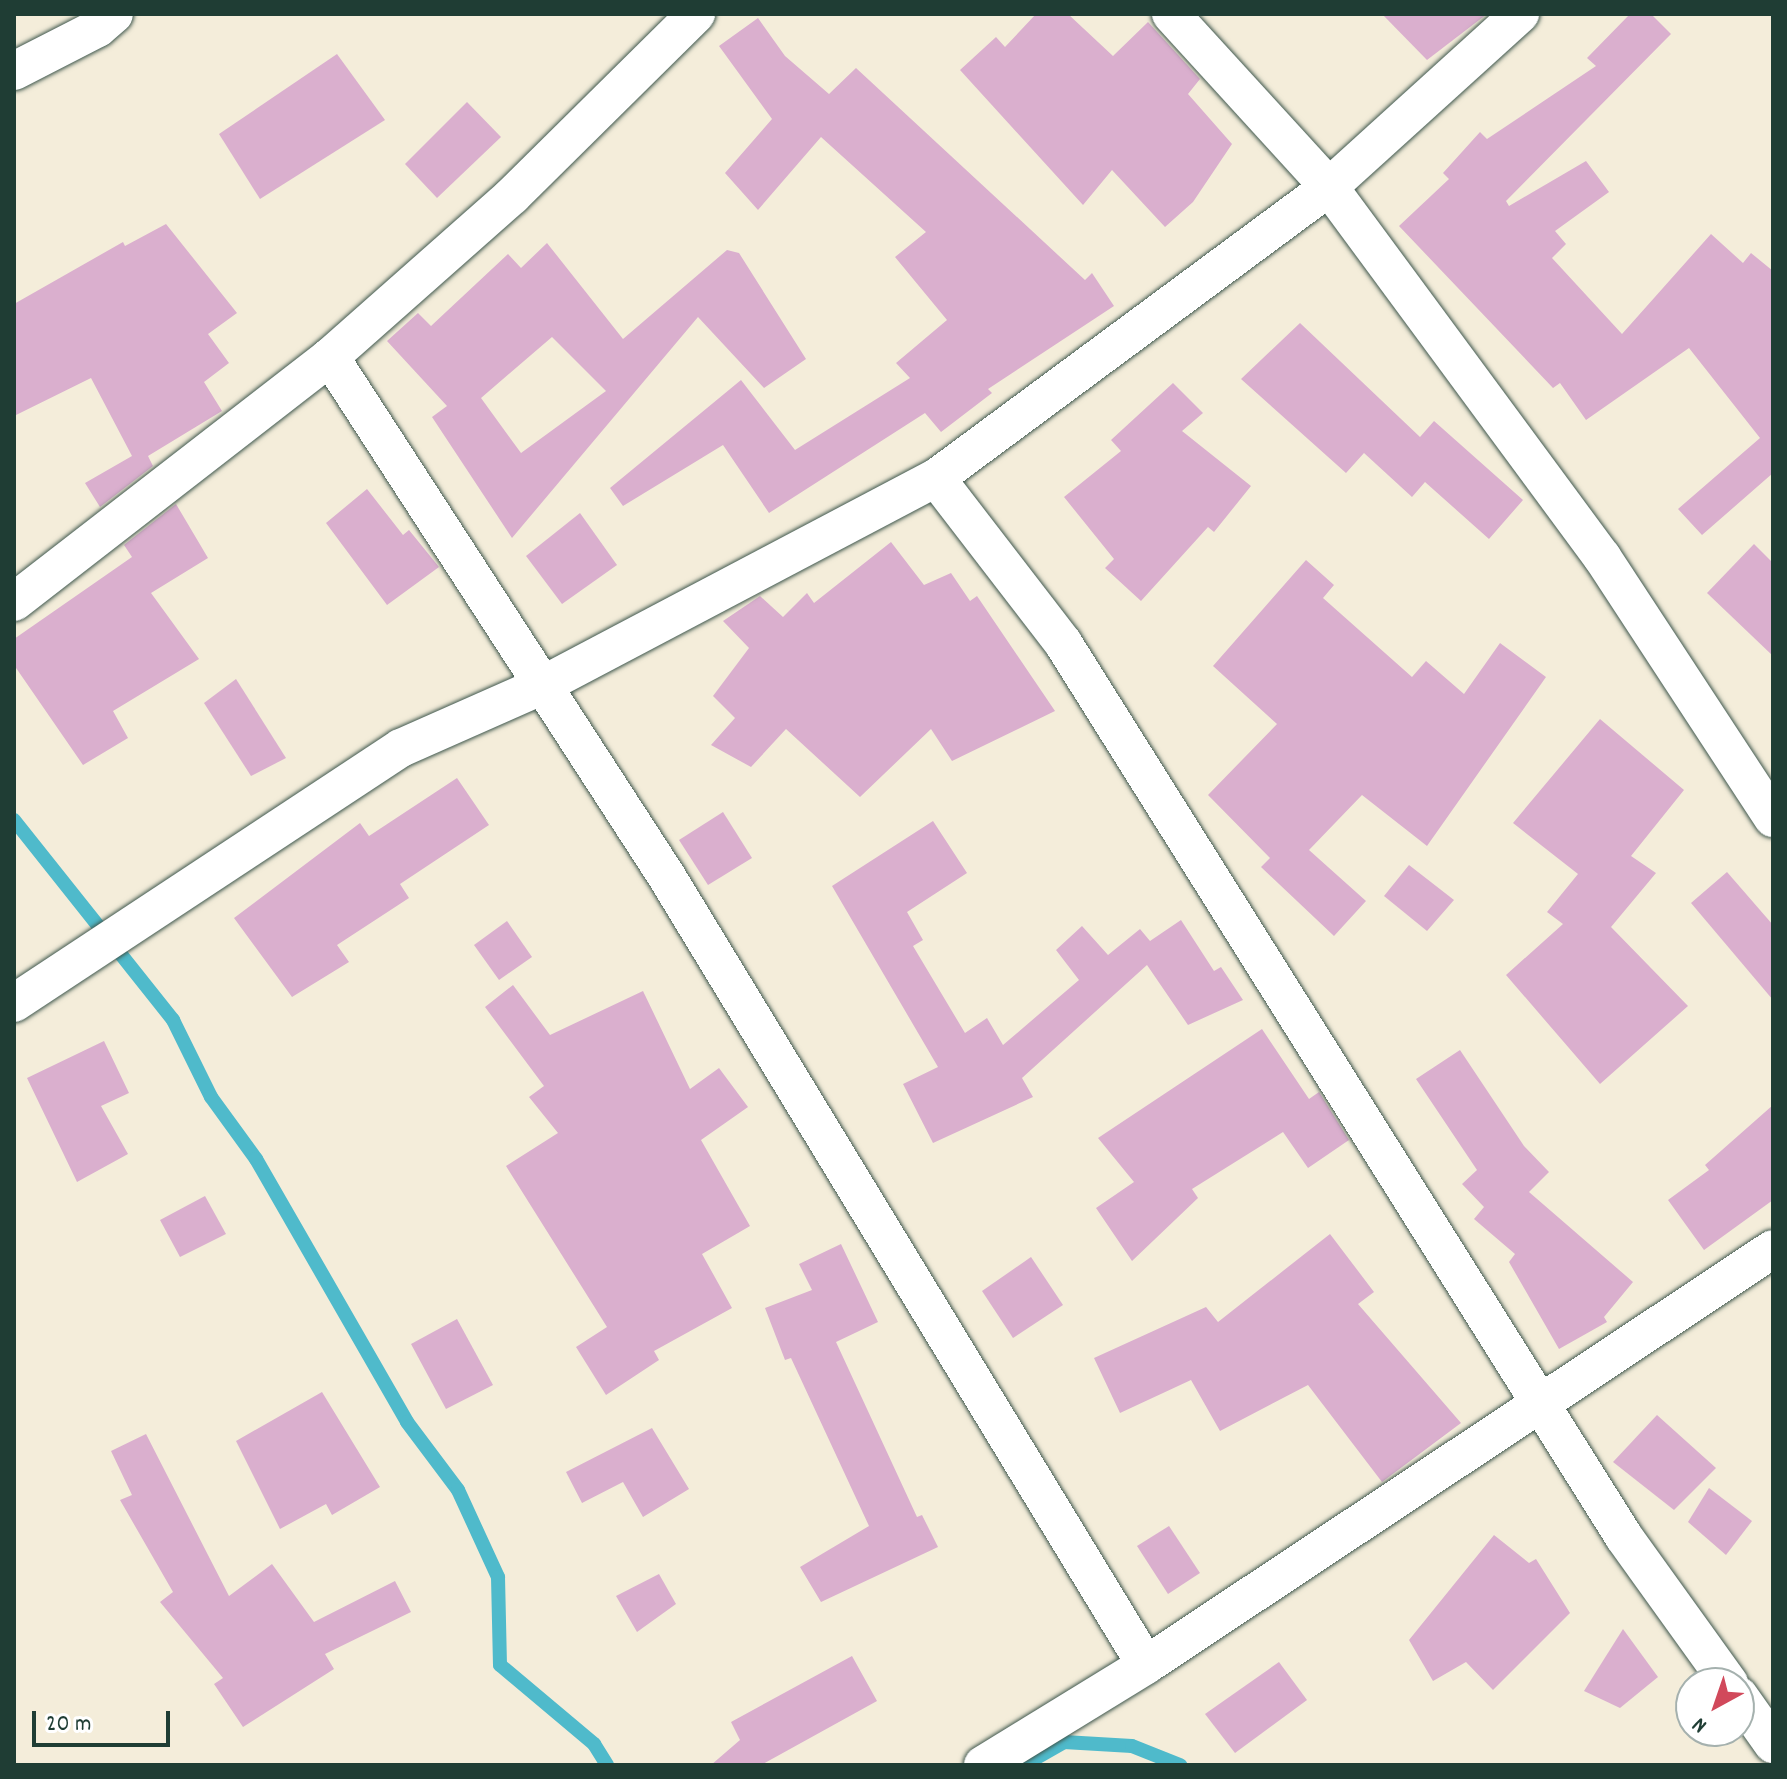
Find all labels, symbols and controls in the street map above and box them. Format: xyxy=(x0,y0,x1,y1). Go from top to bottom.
north arrow xyxy=(1675,1667,1755,1747)
scale bar xyxy=(36,1695,174,1745)
text: 20 m xyxy=(46,1708,92,1742)
text: N xyxy=(1686,1709,1715,1740)

